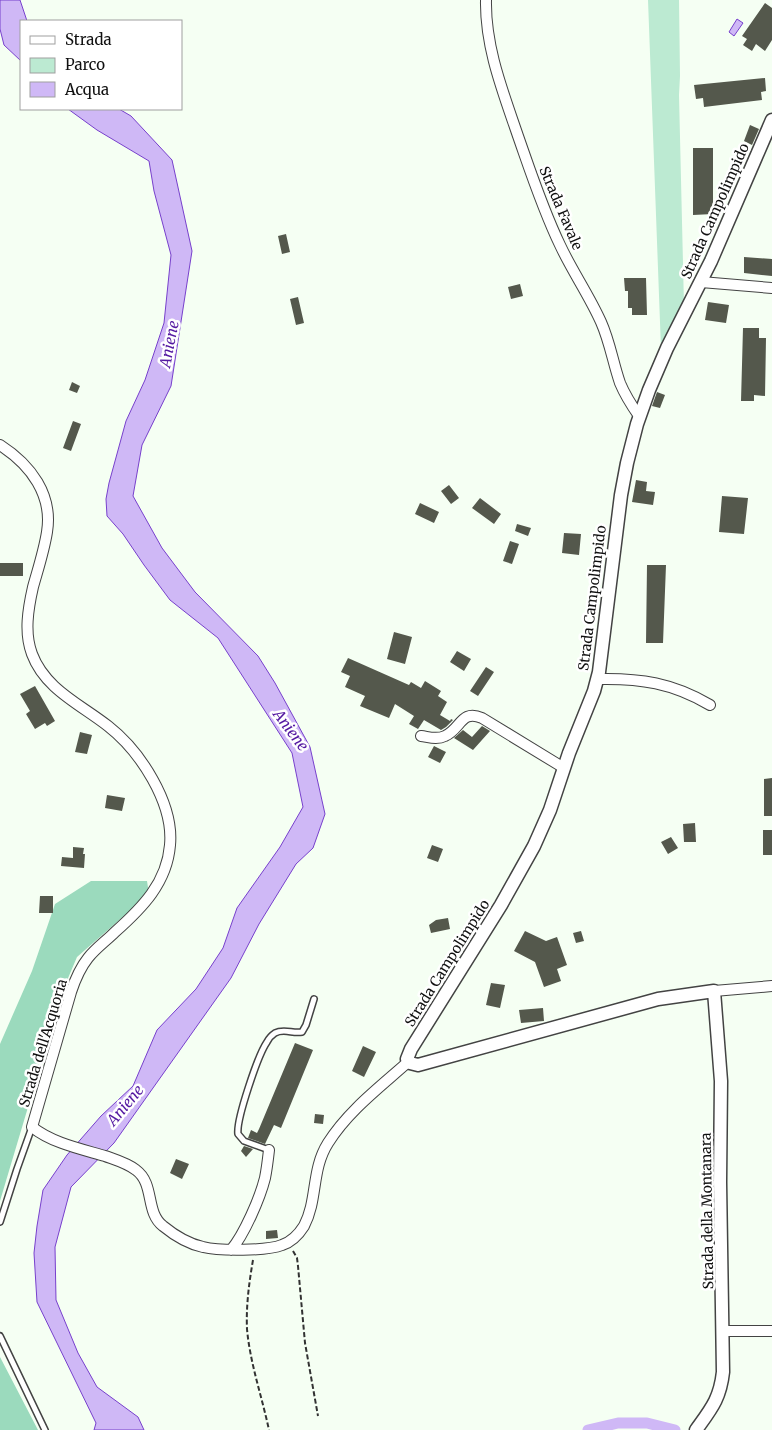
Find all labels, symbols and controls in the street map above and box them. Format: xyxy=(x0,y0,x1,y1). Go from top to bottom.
legend xyxy=(20,20,182,110)
text: Strada xyxy=(65,30,112,49)
text: Parco xyxy=(65,55,105,74)
text: Acqua xyxy=(64,80,109,99)
street label: Strada Campolimpido xyxy=(677,140,753,282)
street label: Strada Favale xyxy=(535,163,587,253)
water label: Aniene xyxy=(155,319,183,370)
street label: Strada Campolimpido xyxy=(574,524,610,672)
water label: Aniene xyxy=(269,705,313,755)
street label: Strada Campolimpido xyxy=(401,896,493,1030)
street label: Strada dell'Acquoria xyxy=(15,976,71,1109)
water label: Aniene xyxy=(102,1081,148,1130)
street label: Strada della Montanara xyxy=(697,1132,717,1289)

